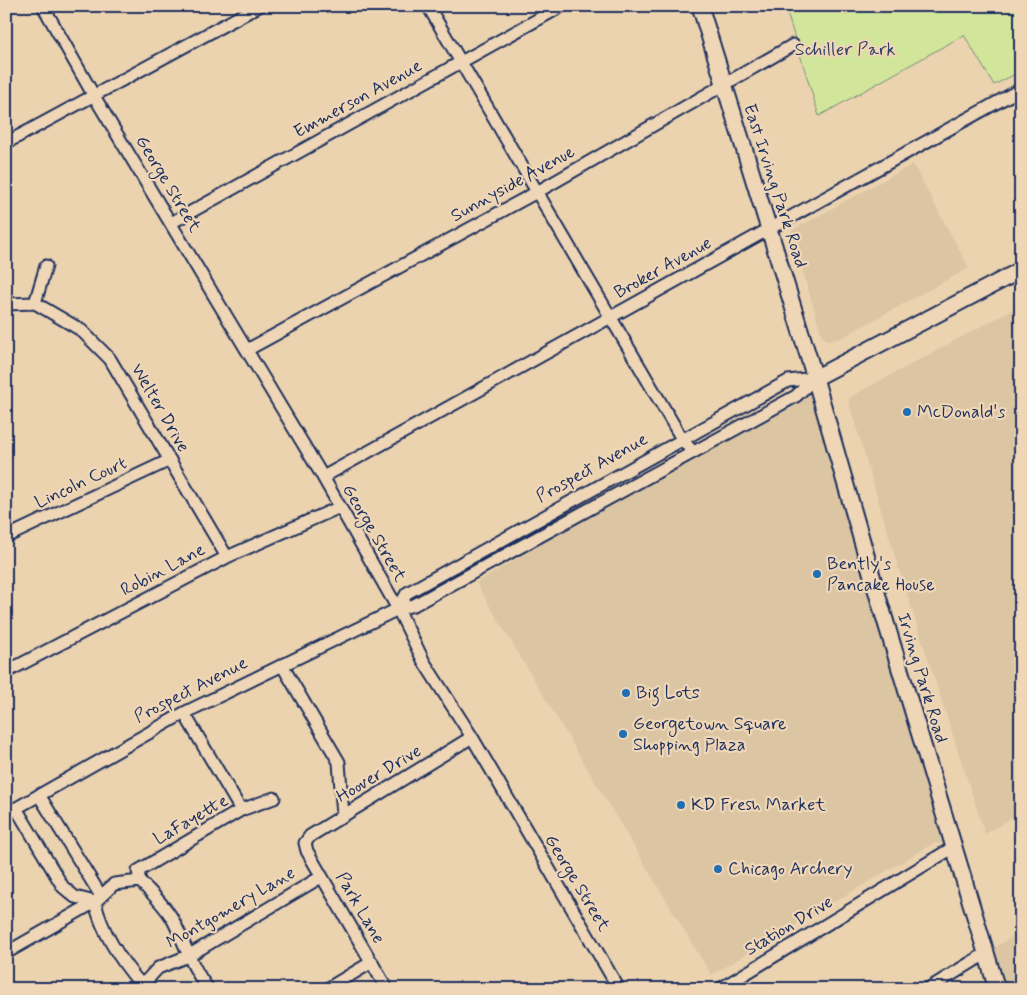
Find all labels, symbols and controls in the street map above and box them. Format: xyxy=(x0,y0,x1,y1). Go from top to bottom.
park label: Schiller Park xyxy=(795,38,895,62)
street label: Emmerson Avenue xyxy=(290,54,427,144)
street label: East Irving Park Road xyxy=(737,101,813,271)
street label: George Street xyxy=(129,131,207,238)
street label: Sunnyside Avenue xyxy=(447,140,579,228)
street label: Broker Avenue xyxy=(610,231,716,305)
street label: Welter Drive xyxy=(125,359,195,457)
place label: McDonald's xyxy=(917,400,1005,424)
marker: McDonald's xyxy=(901,406,913,418)
street label: Prospect Avenue xyxy=(532,427,652,509)
street label: Lincoln Court xyxy=(31,451,131,515)
street label: George Street xyxy=(335,480,412,587)
street label: Robin Lane xyxy=(117,538,210,602)
place label: Bently's Pancake House xyxy=(827,552,935,597)
marker: Bently's Pancake House xyxy=(811,568,823,580)
street label: Irving Park Road xyxy=(891,610,953,746)
street label: Prospect Avenue xyxy=(130,651,252,729)
place label: Big Lots xyxy=(636,681,700,707)
marker: Big Lots xyxy=(620,687,632,699)
place label: Georgetown Square Shopping Plaza xyxy=(633,712,787,757)
marker: Georgetown Square Shopping Plaza xyxy=(617,728,629,740)
street label: Hoover Drive xyxy=(332,739,426,809)
street label: LaFayette xyxy=(149,789,233,851)
place label: KD Fresh Market xyxy=(691,793,826,817)
marker: KD Fresh Market xyxy=(675,799,687,811)
street label: George Street xyxy=(538,830,616,937)
place label: Chicago Archery xyxy=(728,857,852,881)
street label: Montgomery Lane xyxy=(162,861,300,955)
marker: Chicago Archery xyxy=(712,863,724,875)
street label: Park Lane xyxy=(330,868,390,948)
street label: Station Drive xyxy=(740,890,838,962)

